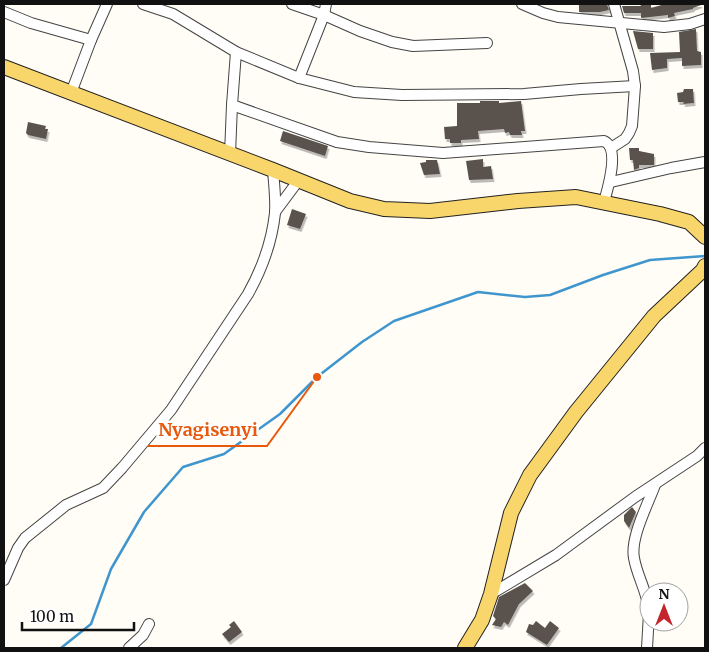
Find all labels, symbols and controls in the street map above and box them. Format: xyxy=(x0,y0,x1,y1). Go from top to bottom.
callout: Nyagisenyi xyxy=(148,413,267,446)
text: Nyagisenyi xyxy=(158,418,258,441)
north arrow xyxy=(639,582,689,632)
text: N xyxy=(658,585,670,603)
scale bar xyxy=(22,600,135,632)
text: 100 m xyxy=(30,607,74,626)

